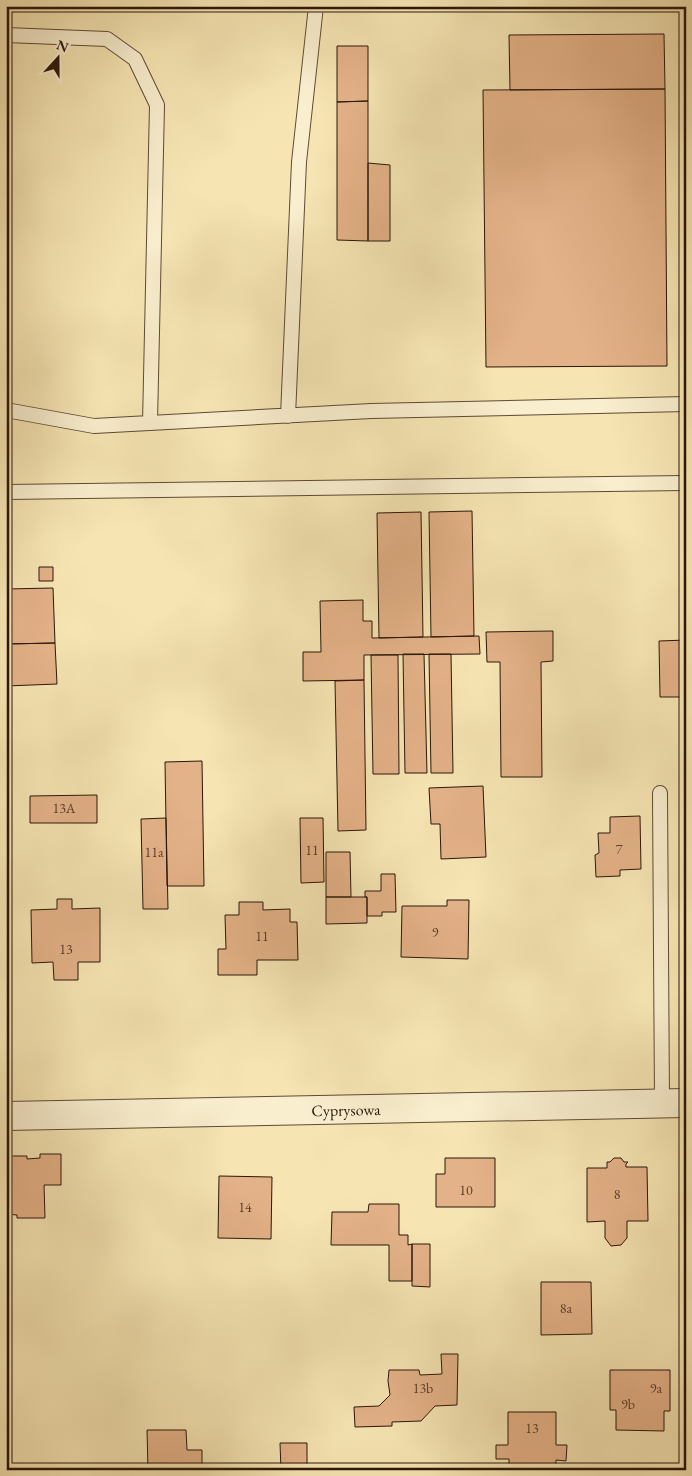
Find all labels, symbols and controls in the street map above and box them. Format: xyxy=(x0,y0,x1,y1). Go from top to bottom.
north arrow xyxy=(32,32,82,82)
text: N xyxy=(54,35,72,57)
house number: 13A xyxy=(52,799,76,817)
house number: 7 xyxy=(616,840,623,858)
house number: 11 xyxy=(305,841,319,859)
house number: 11a xyxy=(144,843,164,861)
house number: 9 xyxy=(432,923,439,941)
house number: 11 xyxy=(255,927,269,945)
house number: 13 xyxy=(59,940,73,958)
street label: Cyprysowa xyxy=(311,1098,381,1121)
house number: 10 xyxy=(459,1181,473,1199)
house number: 8 xyxy=(614,1185,621,1203)
house number: 14 xyxy=(238,1198,252,1216)
house number: 8a xyxy=(560,1299,573,1317)
house number: 13b xyxy=(413,1379,433,1397)
house number: 9a xyxy=(650,1379,663,1397)
house number: 9b xyxy=(621,1395,635,1413)
house number: 13 xyxy=(525,1419,539,1437)

